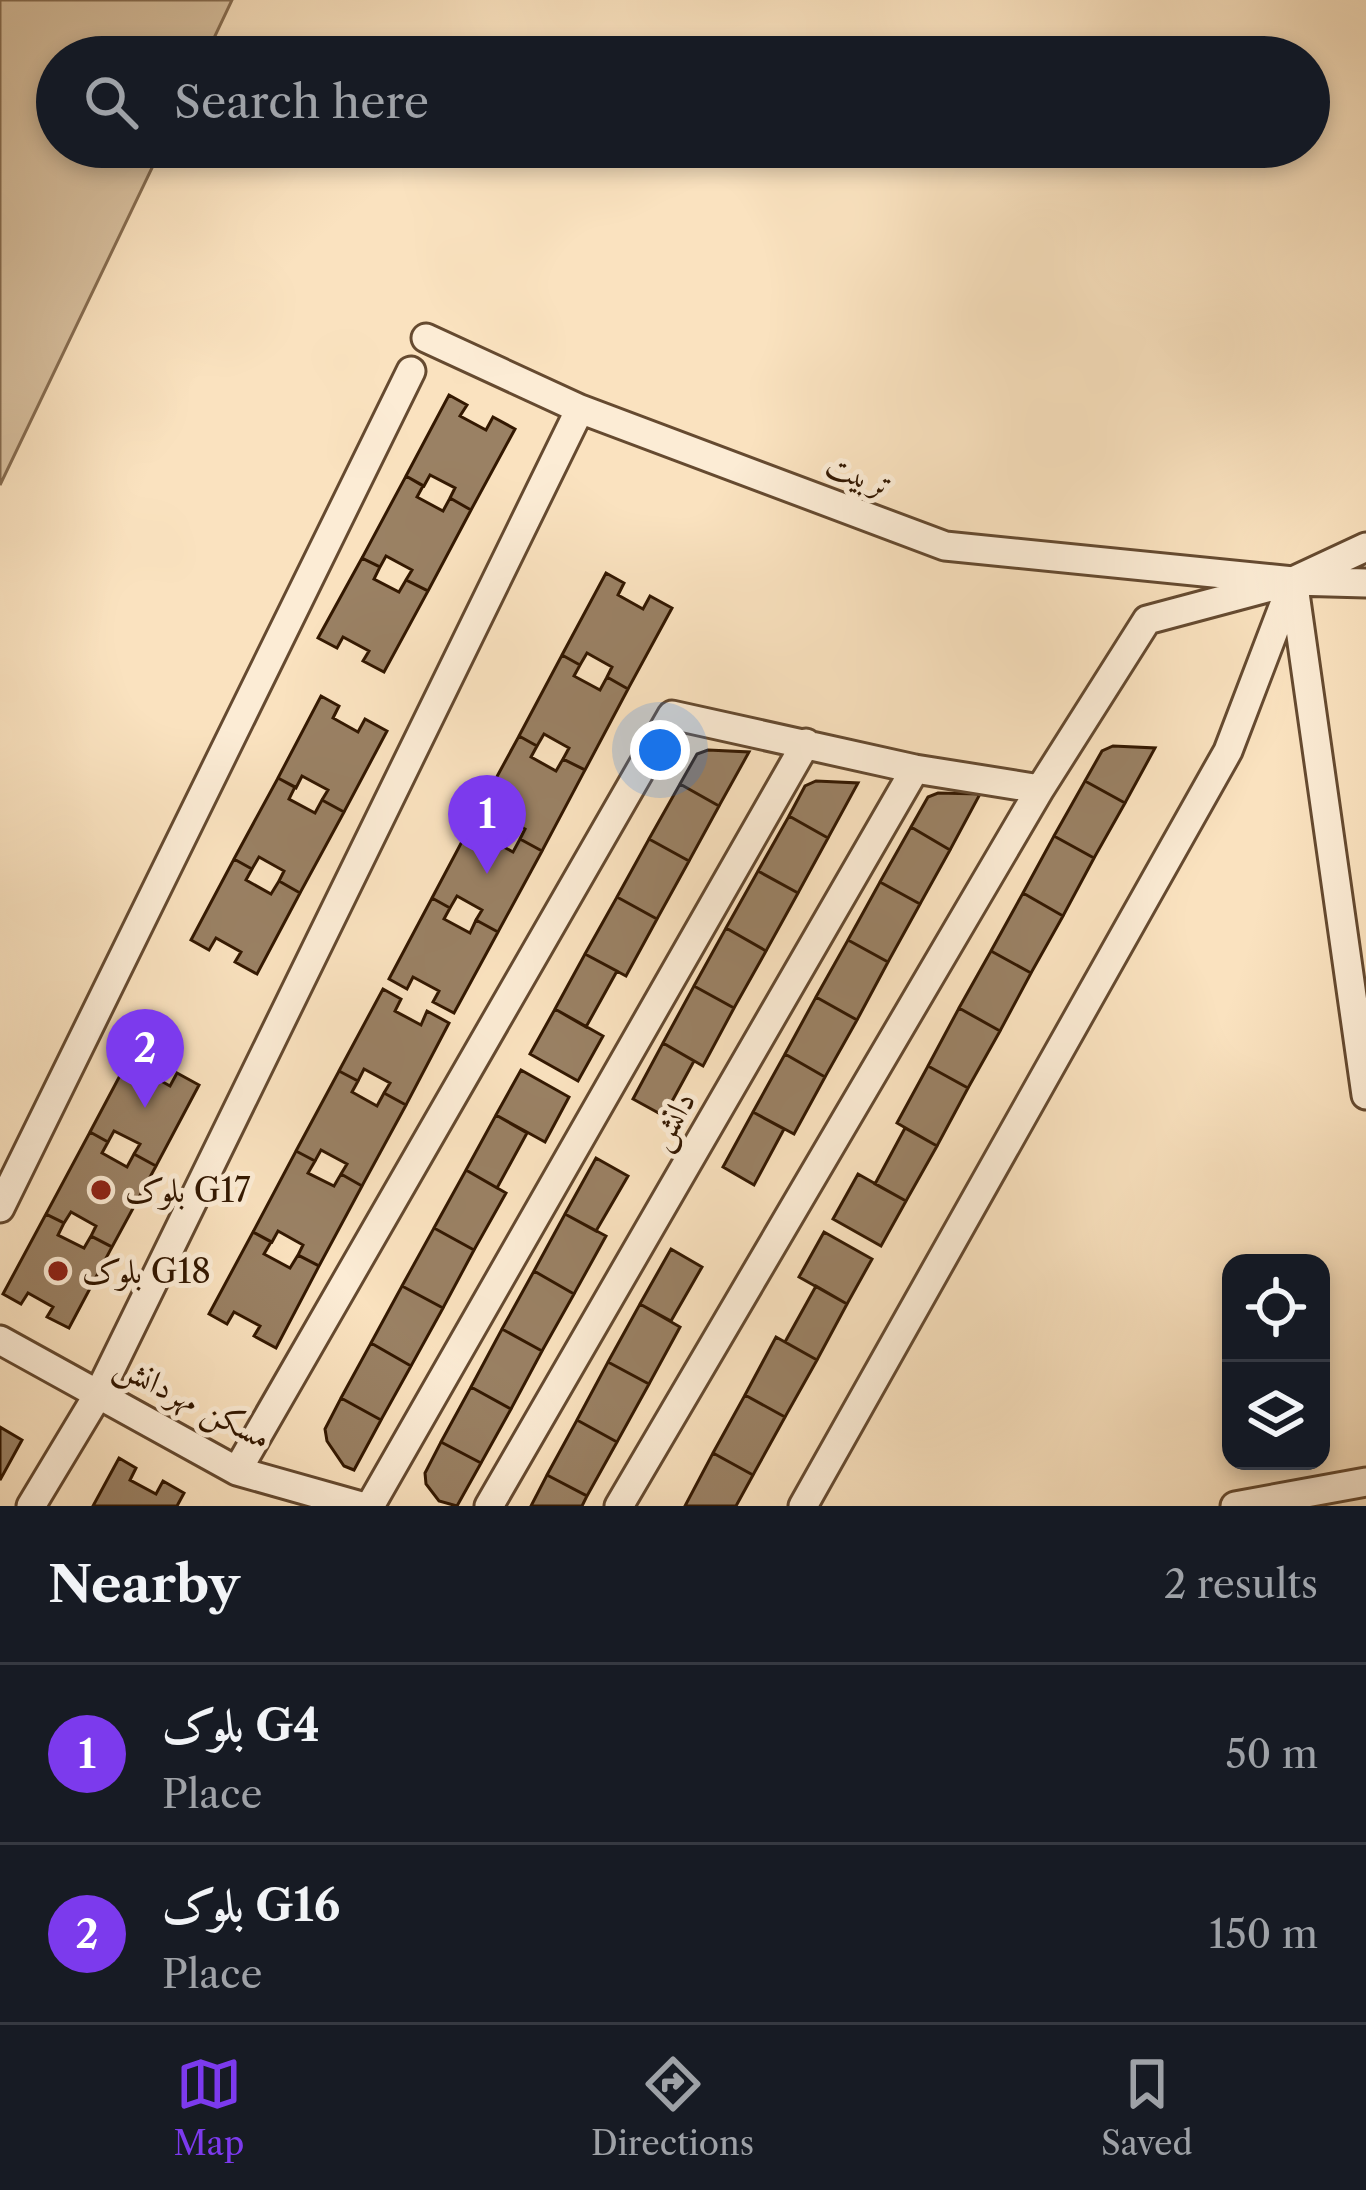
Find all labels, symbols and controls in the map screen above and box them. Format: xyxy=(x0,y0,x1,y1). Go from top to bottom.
search box xyxy=(36,36,1330,168)
icon: search xyxy=(78,69,144,135)
text: Search here xyxy=(174,74,429,130)
street label: تربیت xyxy=(820,444,898,506)
your location xyxy=(630,720,690,780)
pin: 1 xyxy=(448,775,526,874)
pin: 2 xyxy=(106,1009,184,1108)
street label: دانش xyxy=(638,1083,706,1158)
place label: بلوک G17 xyxy=(125,1170,251,1211)
marker: بلوک G17 xyxy=(88,1177,114,1203)
place label: بلوک G18 xyxy=(82,1251,211,1292)
map controls xyxy=(1222,1254,1330,1470)
button: locate xyxy=(1222,1254,1330,1362)
marker: بلوک G18 xyxy=(45,1258,71,1284)
street label: مسکن مهردانش xyxy=(107,1344,278,1460)
button: layers xyxy=(1222,1362,1330,1470)
text: Nearby xyxy=(48,1553,240,1615)
text: 2 results xyxy=(1164,1560,1318,1608)
text: بلوک G4 xyxy=(162,1697,320,1753)
text: 1 xyxy=(78,1730,96,1778)
text: 50 m xyxy=(1225,1730,1318,1778)
text: Place xyxy=(162,1770,262,1818)
text: بلوک G16 xyxy=(162,1877,340,1933)
text: 2 xyxy=(75,1910,99,1958)
text: 150 m xyxy=(1209,1910,1318,1958)
text: Place xyxy=(162,1950,262,1998)
tab: Map xyxy=(173,2051,244,2164)
tab: Directions xyxy=(591,2051,754,2164)
tab: Saved xyxy=(1101,2051,1193,2164)

